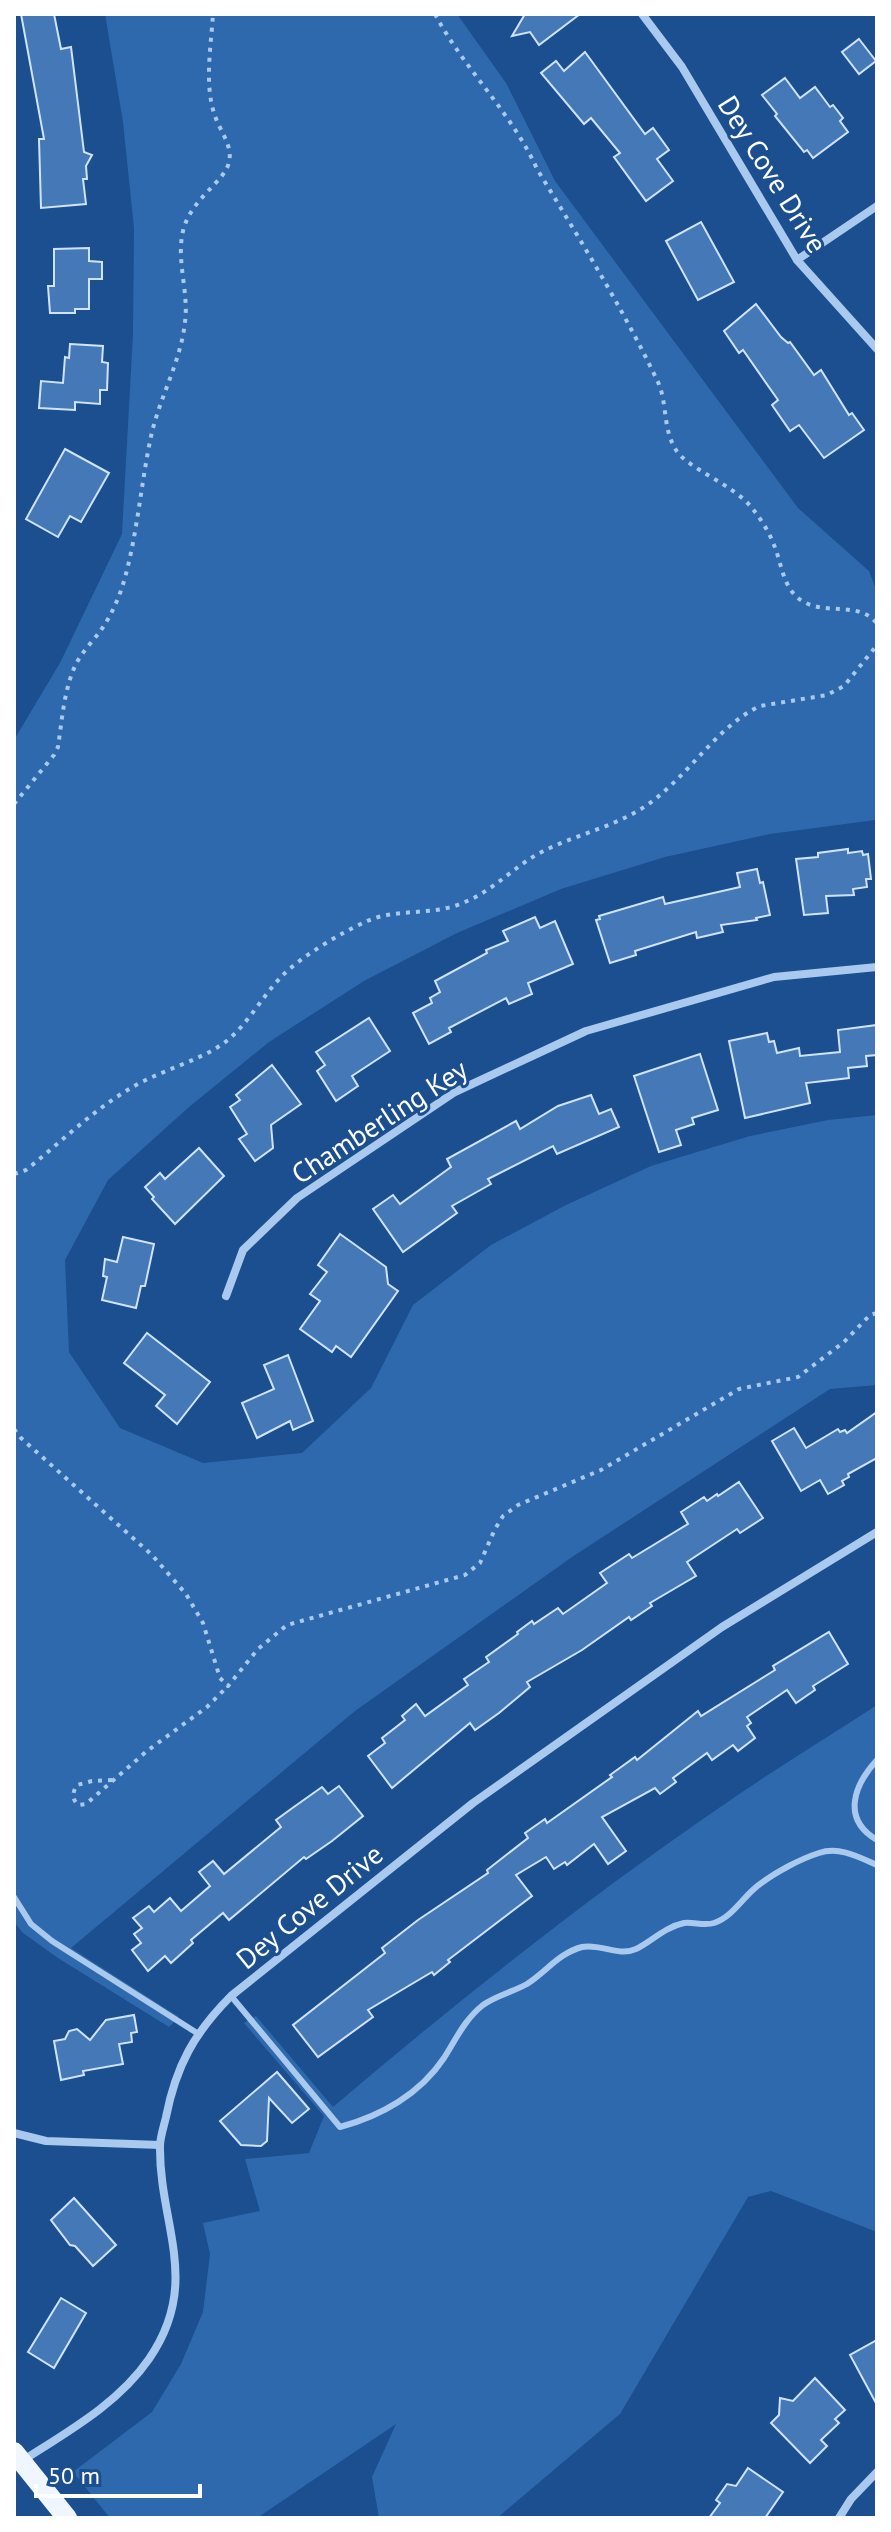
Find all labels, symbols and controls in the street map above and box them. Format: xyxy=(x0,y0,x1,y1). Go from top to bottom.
street label: Dey Cove Drive xyxy=(710,88,836,260)
street label: Chamberling Key xyxy=(284,1050,474,1192)
street label: Dey Cove Drive xyxy=(228,1835,390,1977)
scale bar xyxy=(36,2448,200,2498)
text: 50 m xyxy=(48,2460,100,2491)

